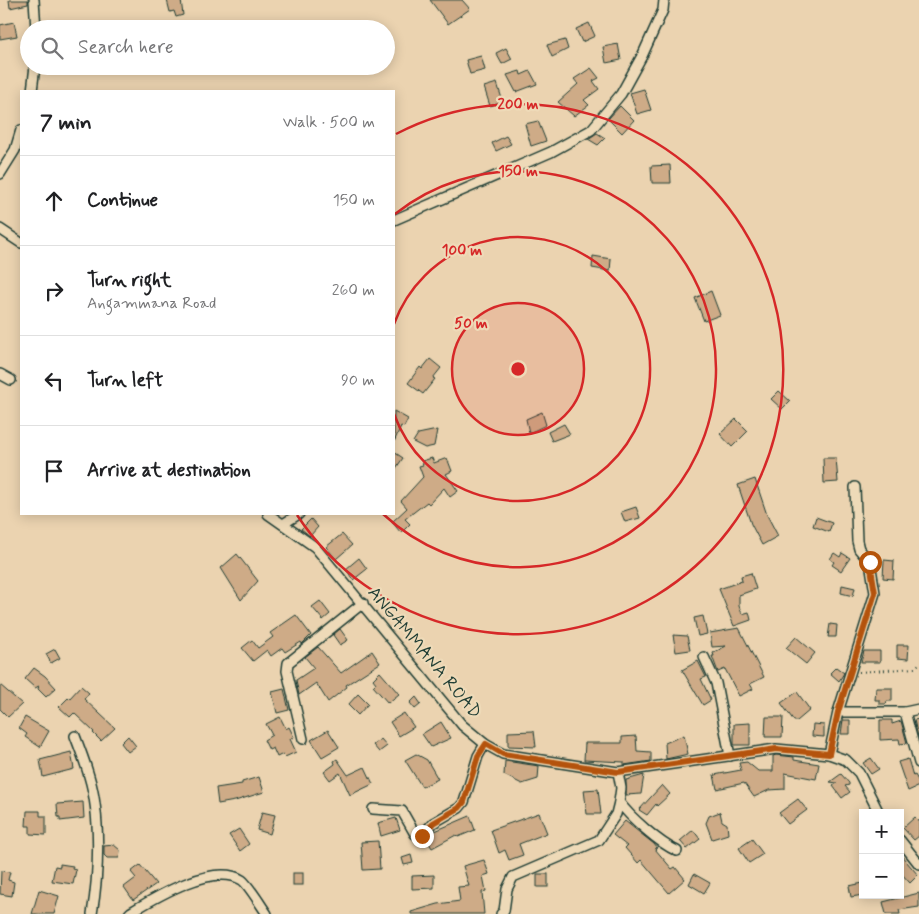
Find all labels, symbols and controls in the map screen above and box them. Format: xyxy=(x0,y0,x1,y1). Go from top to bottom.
search box xyxy=(20,20,395,75)
icon: search xyxy=(38,34,66,62)
text: Search here xyxy=(78,35,174,60)
text: 200 m xyxy=(498,95,539,115)
text: 7 min xyxy=(40,109,92,137)
text: Walk · 500 m xyxy=(283,112,375,133)
text: 150 m xyxy=(498,162,538,182)
icon: ahead xyxy=(40,187,68,215)
text: Continue xyxy=(87,188,158,213)
text: 150 m xyxy=(333,190,375,211)
text: 100 m xyxy=(442,241,482,261)
text: Turn right xyxy=(87,268,171,293)
icon: right xyxy=(40,277,68,305)
text: 260 m xyxy=(332,280,375,301)
text: Angammana Road xyxy=(87,293,216,314)
text: 50 m xyxy=(454,314,488,334)
centre of rings xyxy=(509,360,527,378)
icon: left xyxy=(40,367,68,395)
text: Turn left xyxy=(87,368,163,393)
text: 90 m xyxy=(341,370,375,391)
icon: arrive xyxy=(40,457,68,485)
text: Arrive at destination xyxy=(87,458,251,483)
route start xyxy=(859,551,882,574)
street label: ANGAMMANA ROAD xyxy=(362,581,487,724)
map controls xyxy=(859,809,904,899)
button: + xyxy=(859,809,904,854)
route end xyxy=(411,825,434,848)
button: − xyxy=(859,854,904,899)

